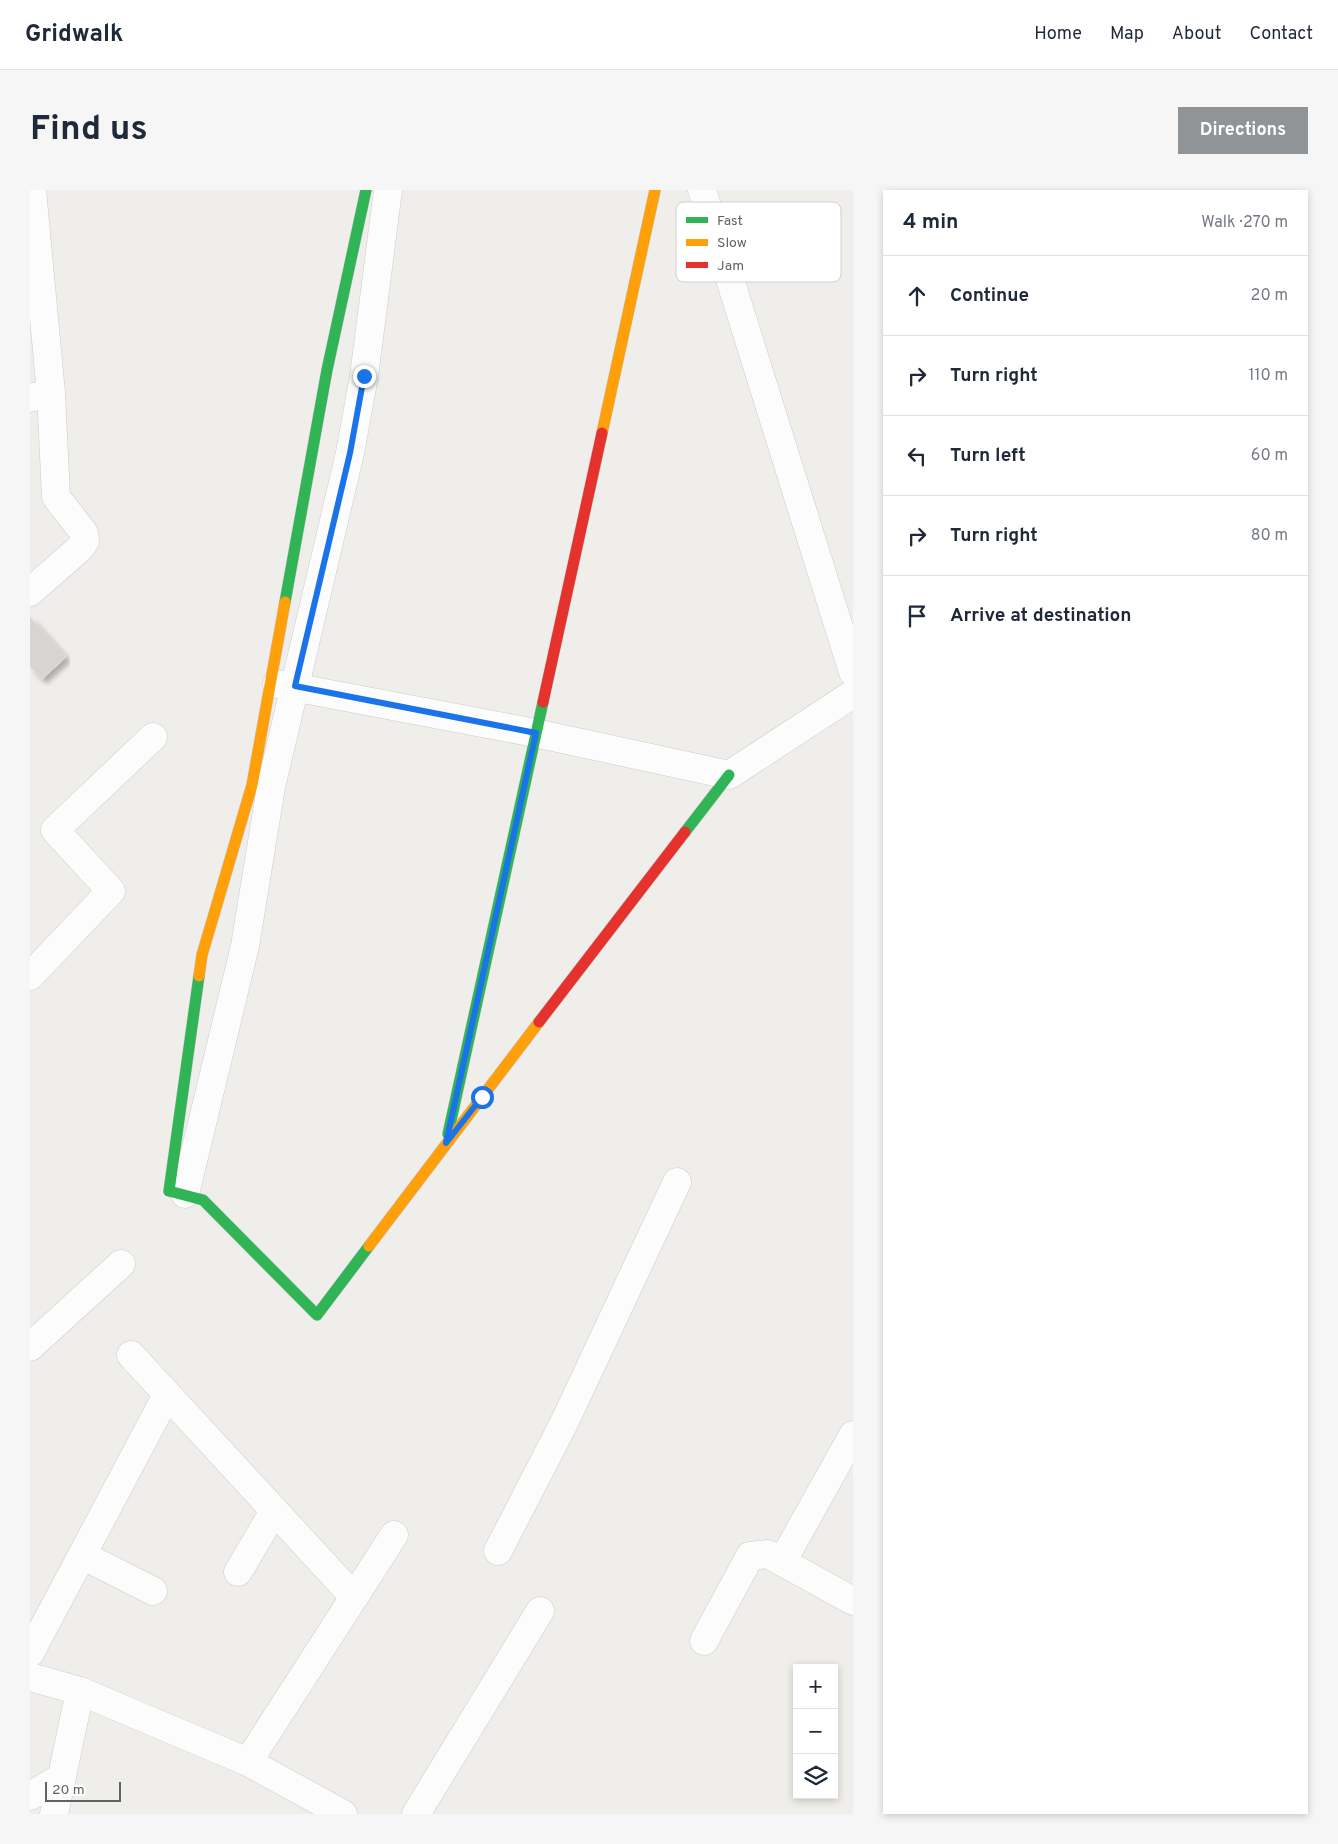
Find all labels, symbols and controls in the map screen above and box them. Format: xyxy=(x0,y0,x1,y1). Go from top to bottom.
text: Gridwalk xyxy=(25,20,123,50)
text: Home xyxy=(1034,23,1082,46)
text: Map xyxy=(1110,23,1144,46)
text: About xyxy=(1172,23,1221,46)
text: Contact xyxy=(1249,23,1313,46)
button: Directions xyxy=(1178,107,1308,154)
text: Find us xyxy=(30,108,148,152)
legend xyxy=(676,202,841,282)
text: 4 min xyxy=(903,209,959,236)
text: Fast xyxy=(717,213,743,230)
text: Walk · 270 m xyxy=(1201,213,1288,233)
text: Slow xyxy=(717,235,747,252)
text: Jam xyxy=(717,258,744,275)
icon: ahead xyxy=(903,282,931,310)
text: Continue xyxy=(950,284,1029,308)
text: 20 m xyxy=(1251,286,1288,306)
icon: right xyxy=(903,362,931,390)
text: Turn right xyxy=(950,364,1038,388)
route end xyxy=(353,365,376,388)
text: 110 m xyxy=(1248,366,1288,386)
icon: left xyxy=(903,442,931,470)
text: Turn left xyxy=(950,444,1026,468)
text: 60 m xyxy=(1251,446,1288,466)
icon: right xyxy=(903,522,931,550)
text: Turn right xyxy=(950,524,1038,548)
text: 80 m xyxy=(1251,526,1288,546)
icon: arrive xyxy=(903,602,931,630)
text: Arrive at destination xyxy=(950,604,1131,628)
route start xyxy=(471,1086,494,1109)
map controls xyxy=(793,1664,838,1799)
button: + xyxy=(793,1664,838,1709)
button: − xyxy=(793,1709,838,1754)
button: layers xyxy=(793,1754,838,1799)
scale bar xyxy=(45,1779,121,1802)
text: 20 m xyxy=(52,1782,85,1799)

